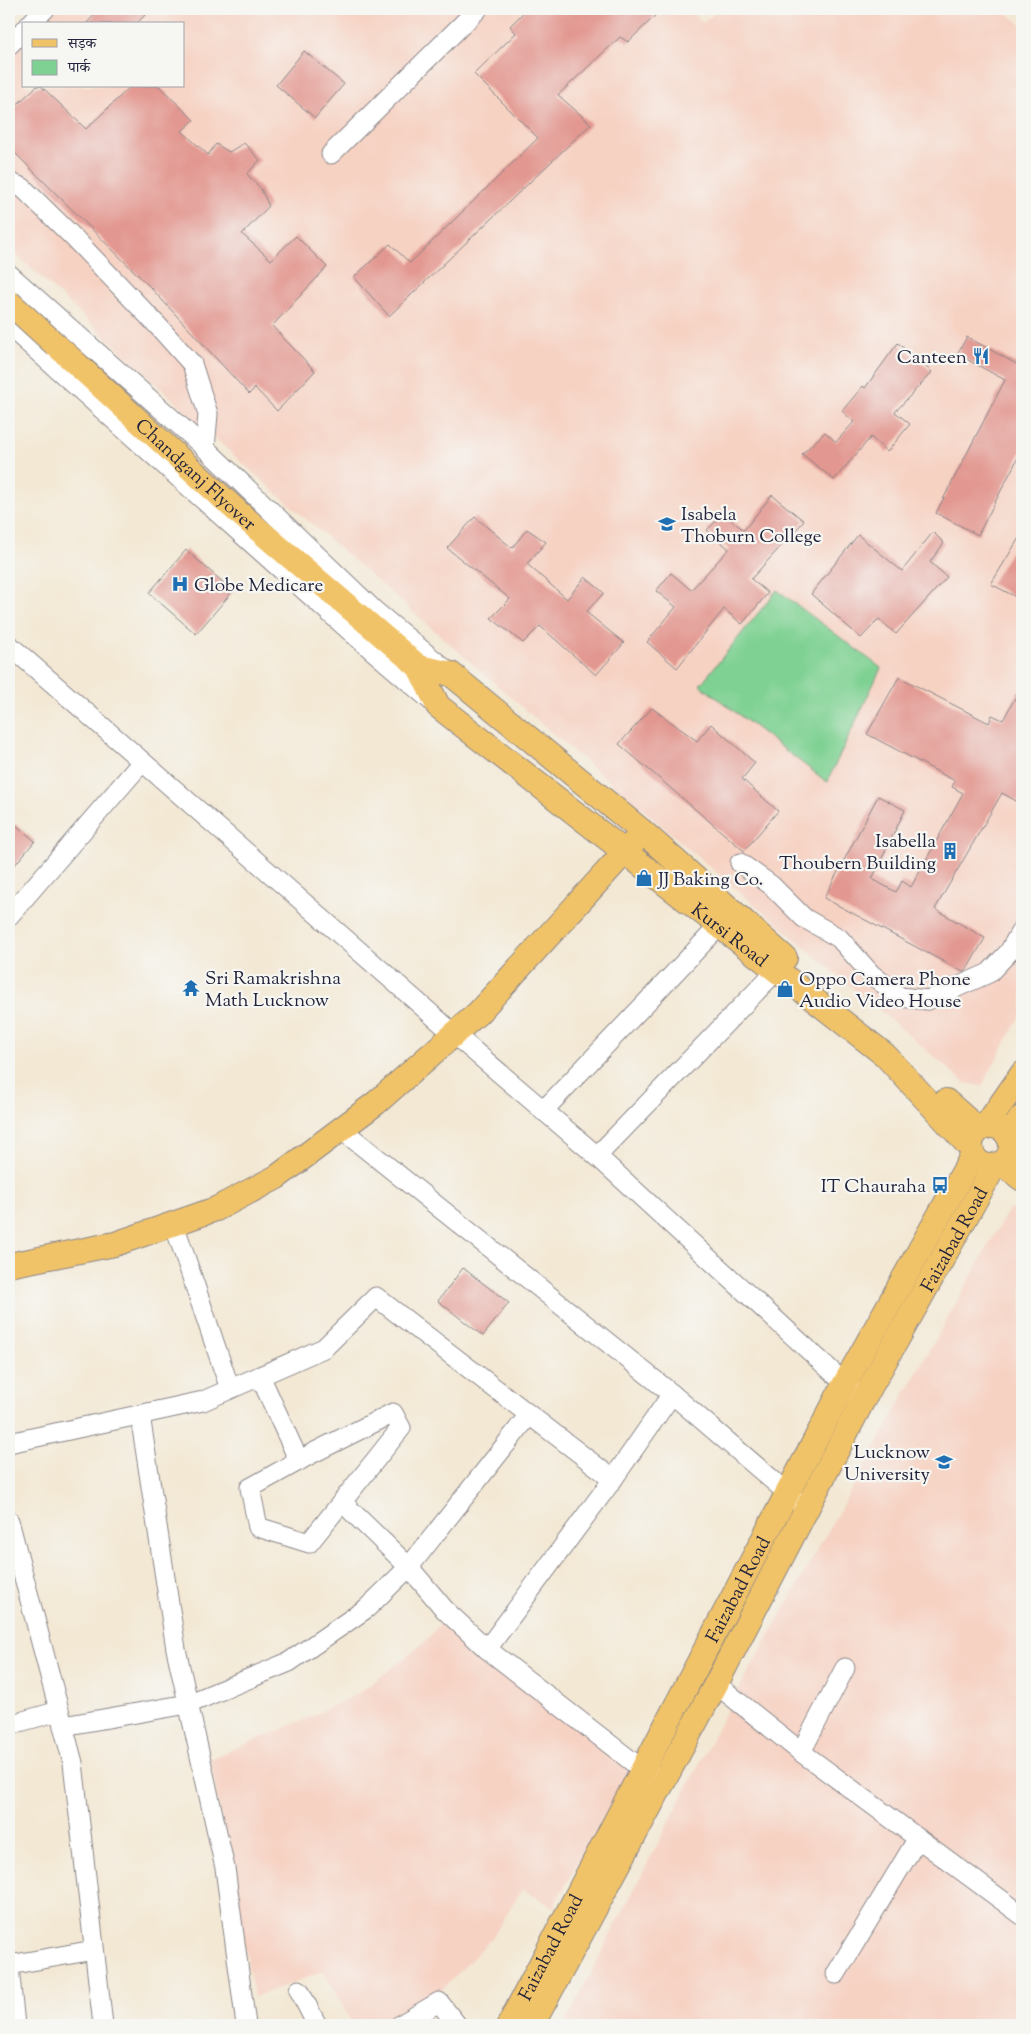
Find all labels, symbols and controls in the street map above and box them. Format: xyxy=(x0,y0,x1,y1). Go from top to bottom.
legend xyxy=(22,22,185,88)
text: सड़क xyxy=(67,34,97,55)
text: पार्क xyxy=(67,58,91,79)
place label: Canteen xyxy=(897,345,967,372)
restaurant icon: Canteen xyxy=(971,346,991,366)
street label: Chandganj Flyover xyxy=(128,413,261,538)
place label: Isabela Thoburn College xyxy=(681,502,822,551)
school or university icon: Isabela Thoburn College xyxy=(657,514,677,534)
place label: Globe Medicare xyxy=(194,573,323,600)
hospital icon: Globe Medicare xyxy=(170,574,190,594)
place label: Isabella Thoubern Building xyxy=(779,829,936,878)
building icon: Isabella Thoubern Building xyxy=(940,841,960,861)
place label: JJ Baking Co. xyxy=(657,867,763,894)
shop icon: JJ Baking Co. xyxy=(634,868,654,888)
street label: Kursi Road xyxy=(685,898,773,975)
place label: Sri Ramakrishna Math Lucknow xyxy=(205,966,341,1015)
place label: Oppo Camera Phone Audio Video House xyxy=(799,967,971,1016)
temple icon: Sri Ramakrishna Math Lucknow xyxy=(181,978,201,998)
shop icon: Oppo Camera Phone Audio Video House xyxy=(775,979,795,999)
place label: IT Chauraha xyxy=(821,1174,926,1201)
bus stop icon: IT Chauraha xyxy=(930,1175,950,1195)
street label: Faizabad Road xyxy=(915,1182,996,1298)
place label: Lucknow University xyxy=(844,1440,931,1489)
school or university icon: Lucknow University xyxy=(934,1452,954,1472)
street label: Faizabad Road xyxy=(700,1532,778,1648)
street label: Faizabad Road xyxy=(513,1890,591,2006)

